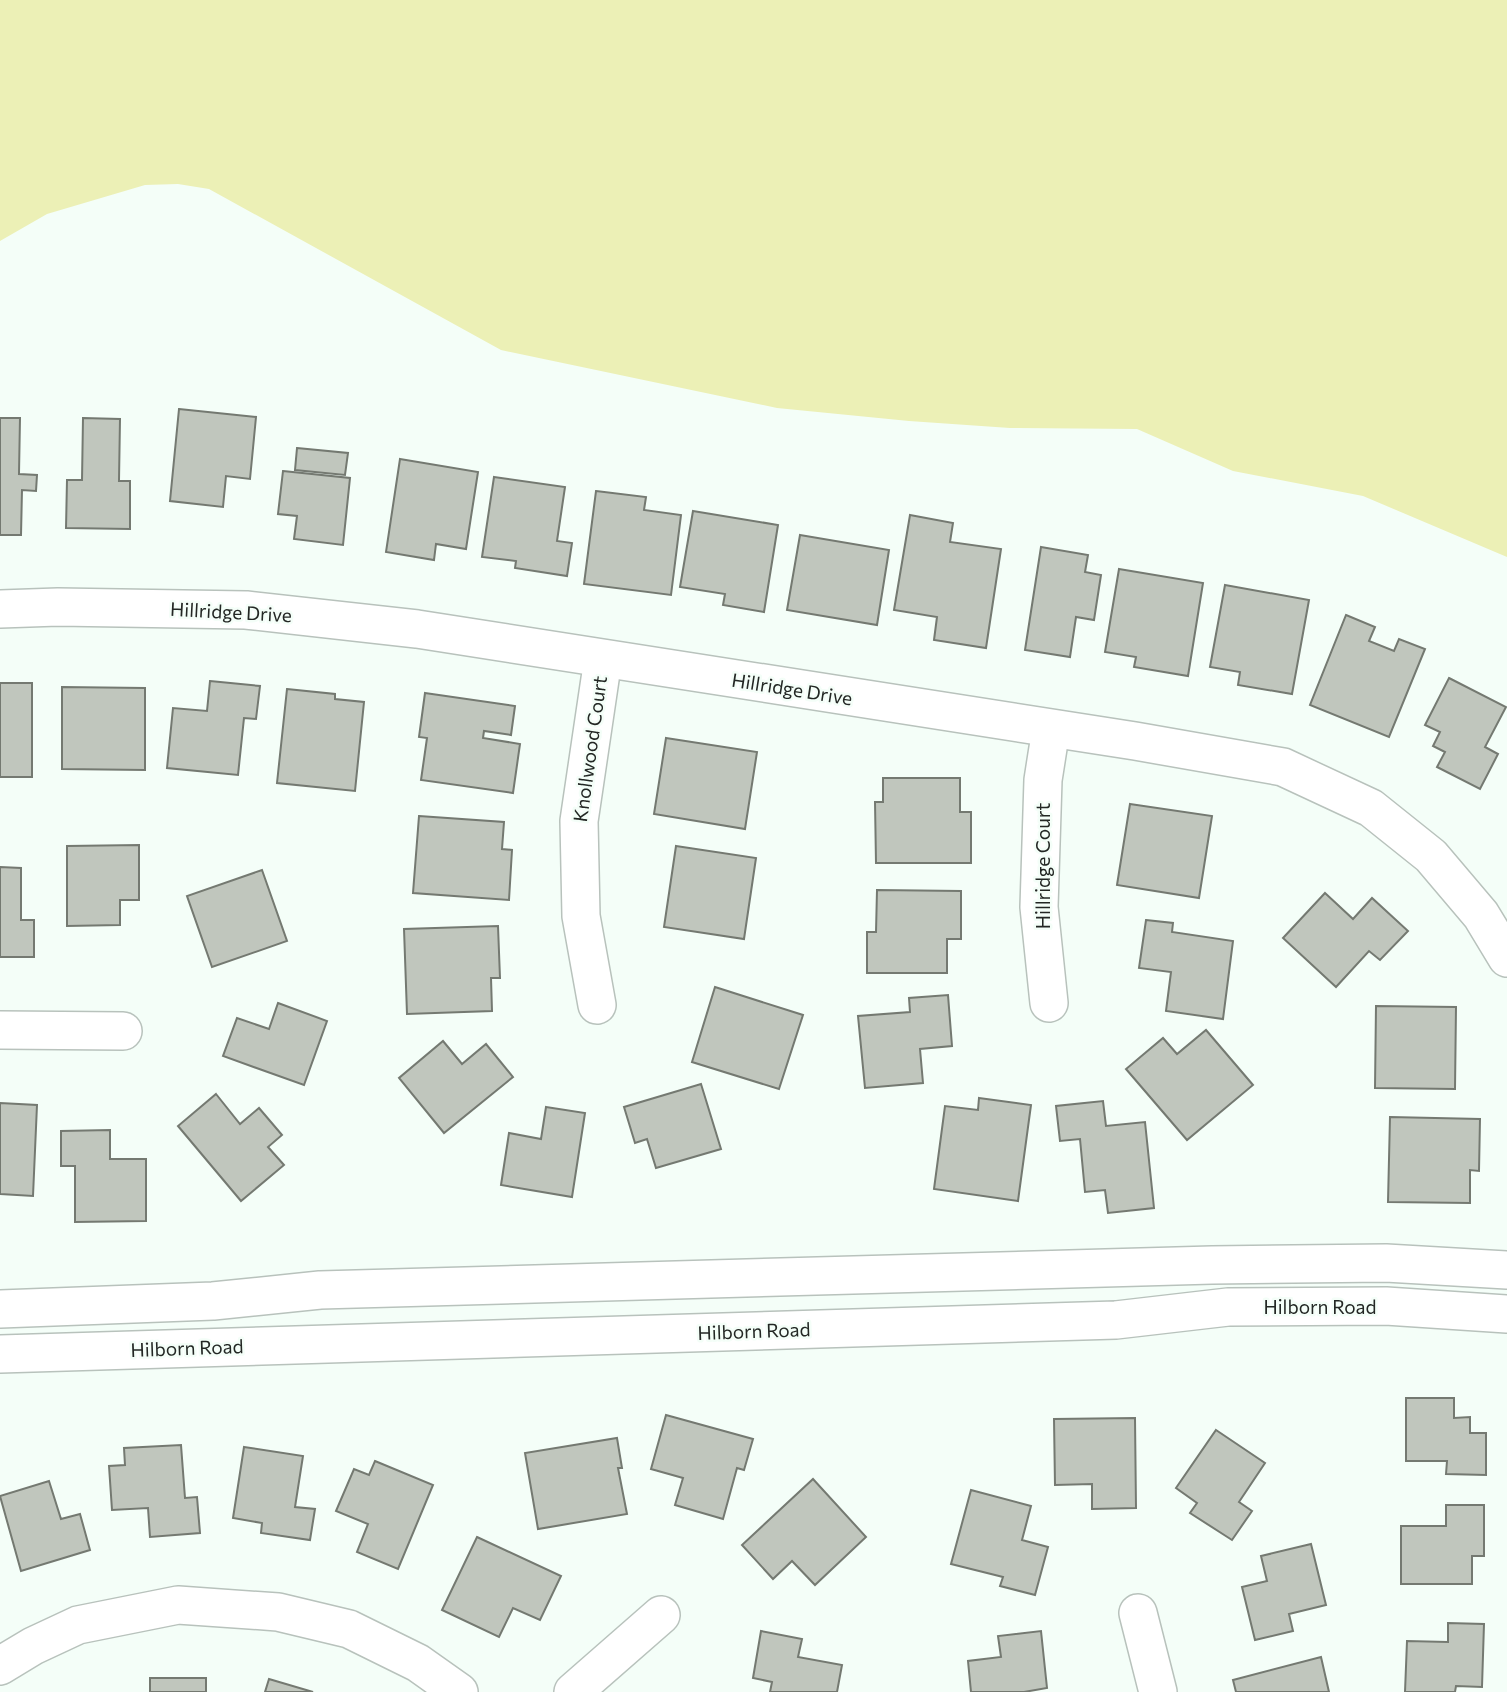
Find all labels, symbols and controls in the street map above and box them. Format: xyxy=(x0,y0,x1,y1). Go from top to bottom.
street label: Hillridge Drive xyxy=(170,597,292,626)
street label: Hillridge Drive xyxy=(730,668,854,709)
street label: Knollwood Court xyxy=(568,674,611,823)
street label: Hillridge Court xyxy=(1031,803,1054,929)
street label: Hilborn Road xyxy=(1263,1295,1377,1318)
street label: Hilborn Road xyxy=(697,1317,811,1344)
street label: Hilborn Road xyxy=(130,1334,244,1361)

